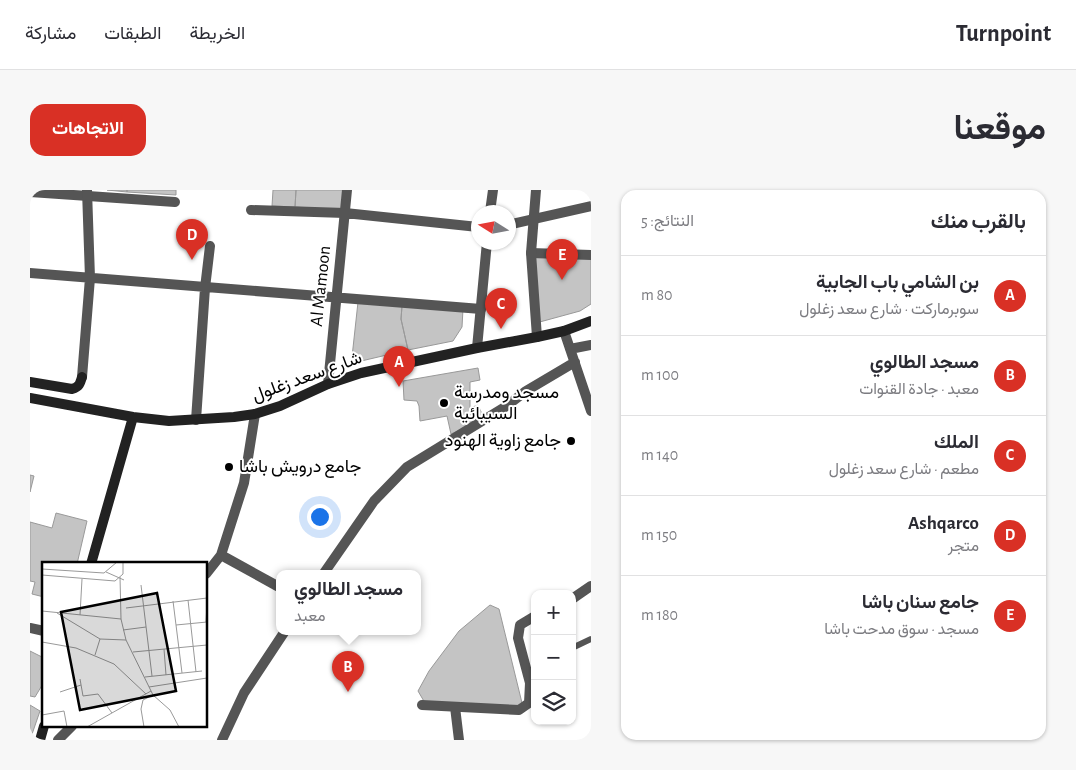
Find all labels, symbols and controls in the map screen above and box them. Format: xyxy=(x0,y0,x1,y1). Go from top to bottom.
text: Turnpoint xyxy=(956,22,1051,46)
text: مشاركة xyxy=(25,25,76,43)
text: الطبقات xyxy=(104,25,161,43)
text: الخريطة xyxy=(189,25,245,43)
button: الاتجاهات xyxy=(30,104,146,156)
text: موقعنا xyxy=(953,111,1046,146)
north arrow xyxy=(471,205,516,250)
text: بالقرب منك xyxy=(931,211,1026,232)
text: النتائج: 5 xyxy=(641,213,694,229)
pin: D xyxy=(176,219,208,260)
pin: E xyxy=(546,239,578,280)
street label: Al Mamoon xyxy=(308,245,334,327)
text: بن الشامي باب الجابية xyxy=(816,273,979,292)
text: 80 m xyxy=(641,287,673,303)
text: A xyxy=(1005,287,1015,303)
pin: C xyxy=(485,288,517,329)
text: سوبرماركت · شارع سعد زغلول xyxy=(799,301,979,317)
pin: A xyxy=(383,346,415,387)
street label: شارع سعد زغلول xyxy=(250,349,365,407)
text: مسجد الطالوي xyxy=(870,353,979,372)
text: 100 m xyxy=(641,367,679,383)
text: B xyxy=(1005,367,1015,383)
text: معبد · جادة القنوات xyxy=(859,381,979,397)
place label: مسجد ومدرسة السيبائية xyxy=(454,384,559,423)
marker: مسجد ومدرسة السيبائية xyxy=(438,397,450,409)
place label: جامع زاوية الهنود xyxy=(445,432,561,452)
text: الملك xyxy=(934,433,979,452)
marker: جامع زاوية الهنود xyxy=(565,435,577,447)
text: 140 m xyxy=(641,447,678,463)
text: C xyxy=(1006,447,1014,463)
place label: جامع درويش باشا xyxy=(239,458,361,478)
marker: جامع درويش باشا xyxy=(223,461,235,473)
text: مطعم · شارع سعد زغلول xyxy=(829,461,979,477)
your location xyxy=(307,504,333,530)
text: Ashqarco xyxy=(908,514,979,533)
text: 150 m xyxy=(641,527,677,543)
text: D xyxy=(1005,527,1015,543)
text: متجر xyxy=(948,538,979,554)
inset map xyxy=(42,562,208,728)
popup xyxy=(276,570,421,635)
text: مسجد الطالوي xyxy=(294,580,403,599)
map controls xyxy=(531,590,576,725)
button: + xyxy=(531,590,576,635)
text: جامع سنان باشا xyxy=(862,593,979,612)
text: 180 m xyxy=(641,607,678,623)
text: E xyxy=(1006,607,1014,623)
text: معبد xyxy=(294,608,326,624)
text: مسجد · سوق مدحت باشا xyxy=(824,621,979,637)
button: − xyxy=(531,635,576,680)
pin: B xyxy=(332,651,364,692)
button: layers xyxy=(531,680,576,725)

